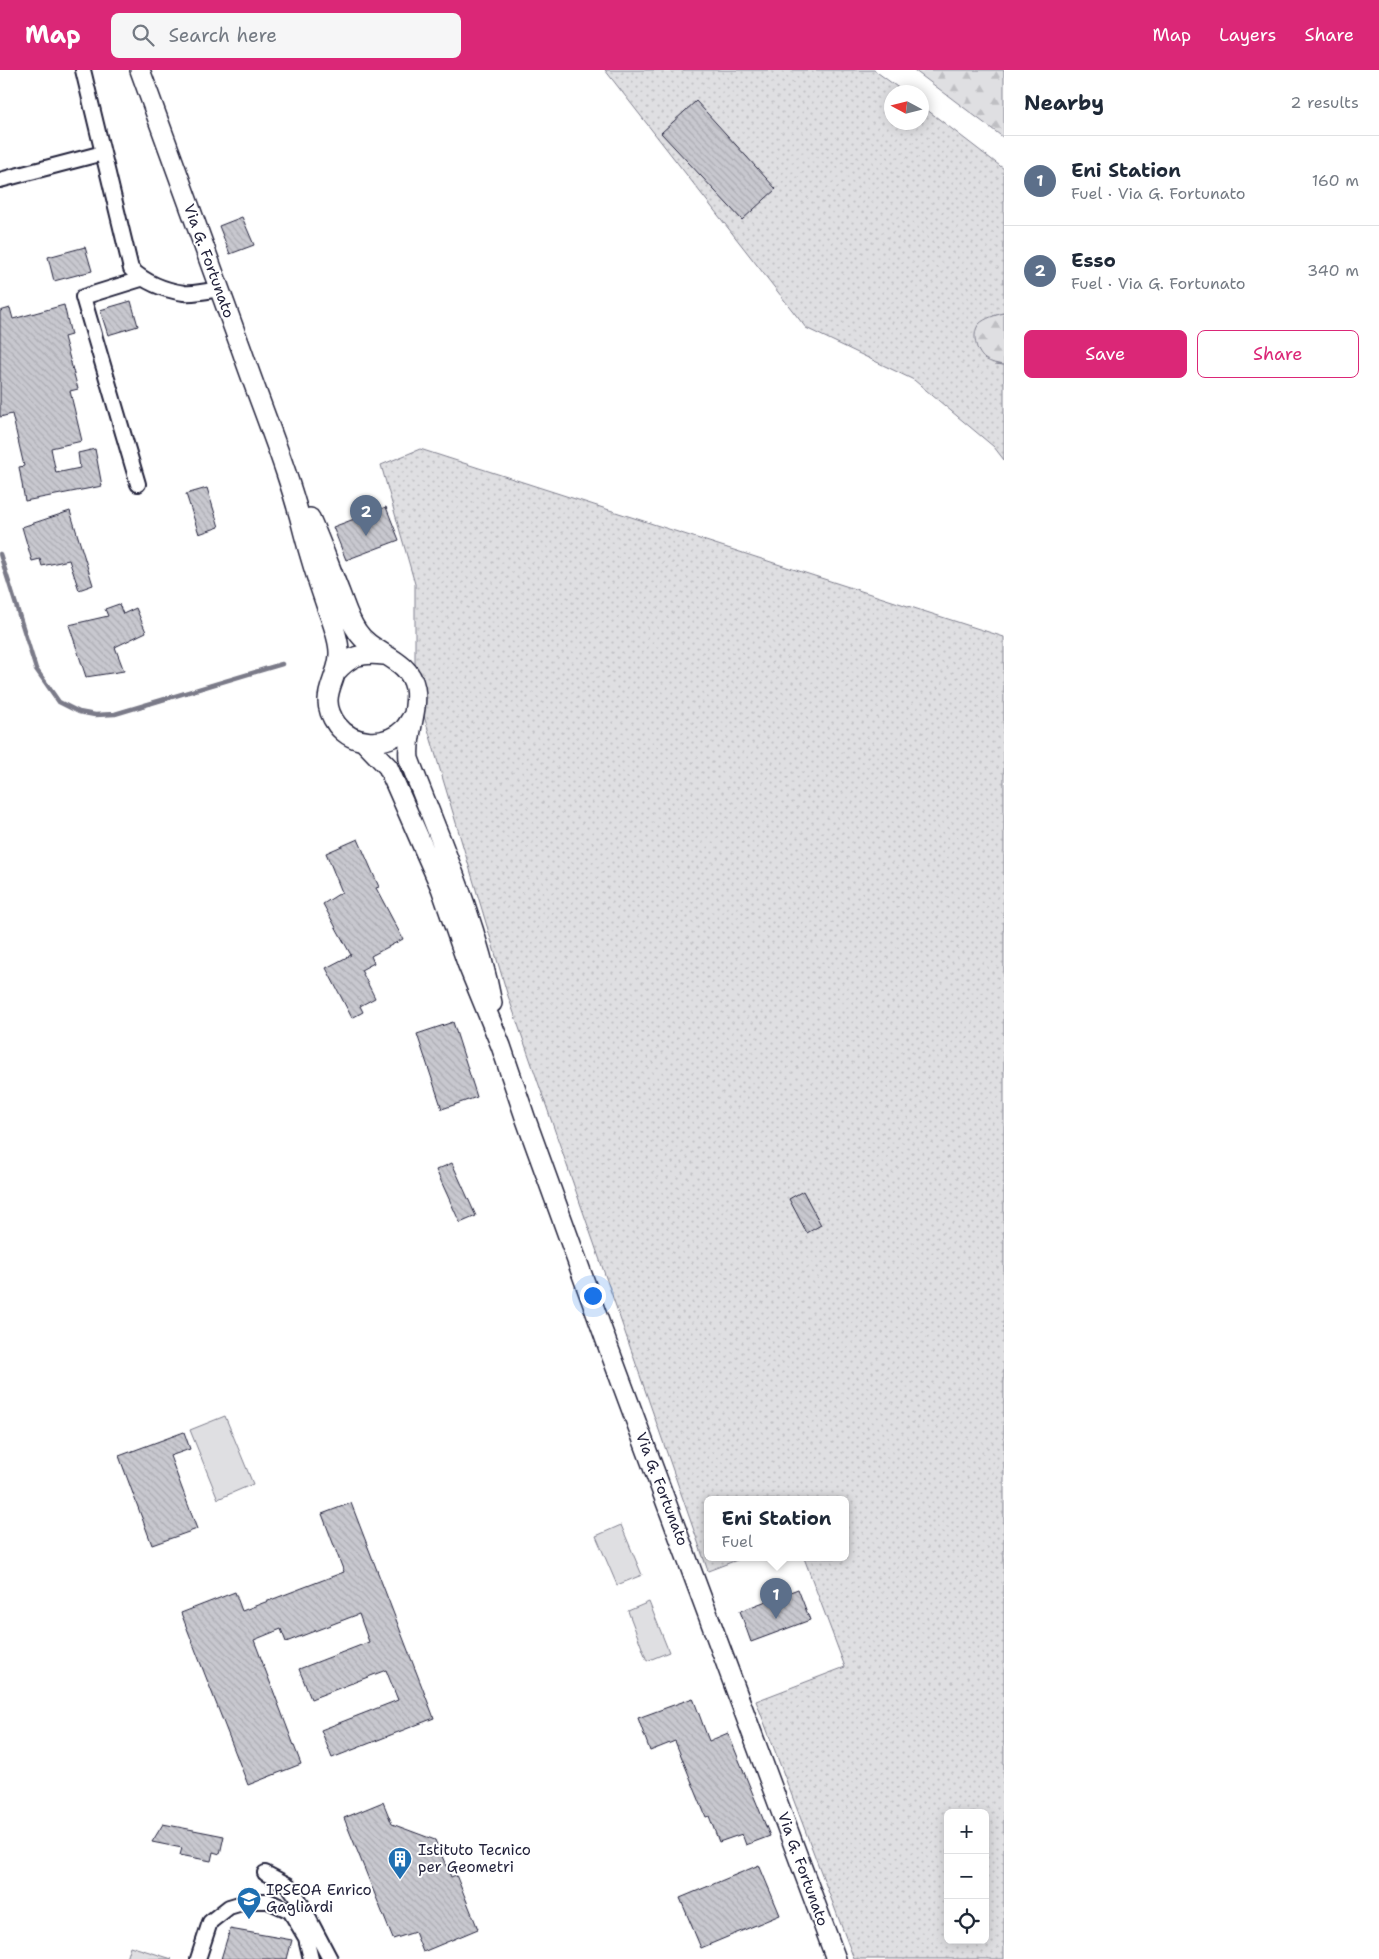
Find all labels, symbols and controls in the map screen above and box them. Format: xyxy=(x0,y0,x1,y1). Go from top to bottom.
search box xyxy=(111,13,461,58)
text: Map xyxy=(25,19,81,51)
icon: search xyxy=(129,21,157,49)
text: Search here xyxy=(169,23,277,48)
text: Map xyxy=(1153,23,1191,47)
text: Layers xyxy=(1219,23,1276,47)
text: Share xyxy=(1304,23,1354,47)
north arrow xyxy=(884,85,929,130)
text: Nearby xyxy=(1024,89,1104,117)
text: 2 results xyxy=(1290,92,1359,113)
text: Eni Station xyxy=(1071,158,1181,183)
text: 1 xyxy=(1036,170,1044,191)
text: 160 m xyxy=(1312,170,1359,191)
text: Fuel · Via G. Fortunato xyxy=(1071,183,1246,204)
street label: Via G. Fortunato xyxy=(179,201,239,321)
text: Esso xyxy=(1071,248,1116,273)
text: 2 xyxy=(1034,260,1046,281)
text: 340 m xyxy=(1307,260,1359,281)
text: Fuel · Via G. Fortunato xyxy=(1071,273,1246,294)
button: Save xyxy=(1024,330,1187,378)
button: Share xyxy=(1197,330,1359,378)
pin: 2 xyxy=(350,495,382,536)
your location xyxy=(580,1283,606,1309)
street label: Via G. Fortunato xyxy=(631,1429,693,1549)
popup xyxy=(704,1496,849,1561)
text: Eni Station xyxy=(722,1506,831,1531)
text: Fuel xyxy=(722,1531,753,1552)
pin: 1 xyxy=(760,1578,792,1619)
street label: Via G. Fortunato xyxy=(773,1809,833,1929)
map controls xyxy=(944,1809,989,1944)
button: + xyxy=(944,1809,989,1854)
place label: Istituto Tecnico per Geometri xyxy=(418,1840,531,1877)
building icon: Istituto Tecnico per Geometri xyxy=(387,1846,413,1880)
button: − xyxy=(944,1854,989,1899)
place label: IPSEOA Enrico Gagliardi xyxy=(266,1880,372,1917)
school or university icon: IPSEOA Enrico Gagliardi xyxy=(236,1886,262,1920)
button: locate xyxy=(944,1899,989,1944)

